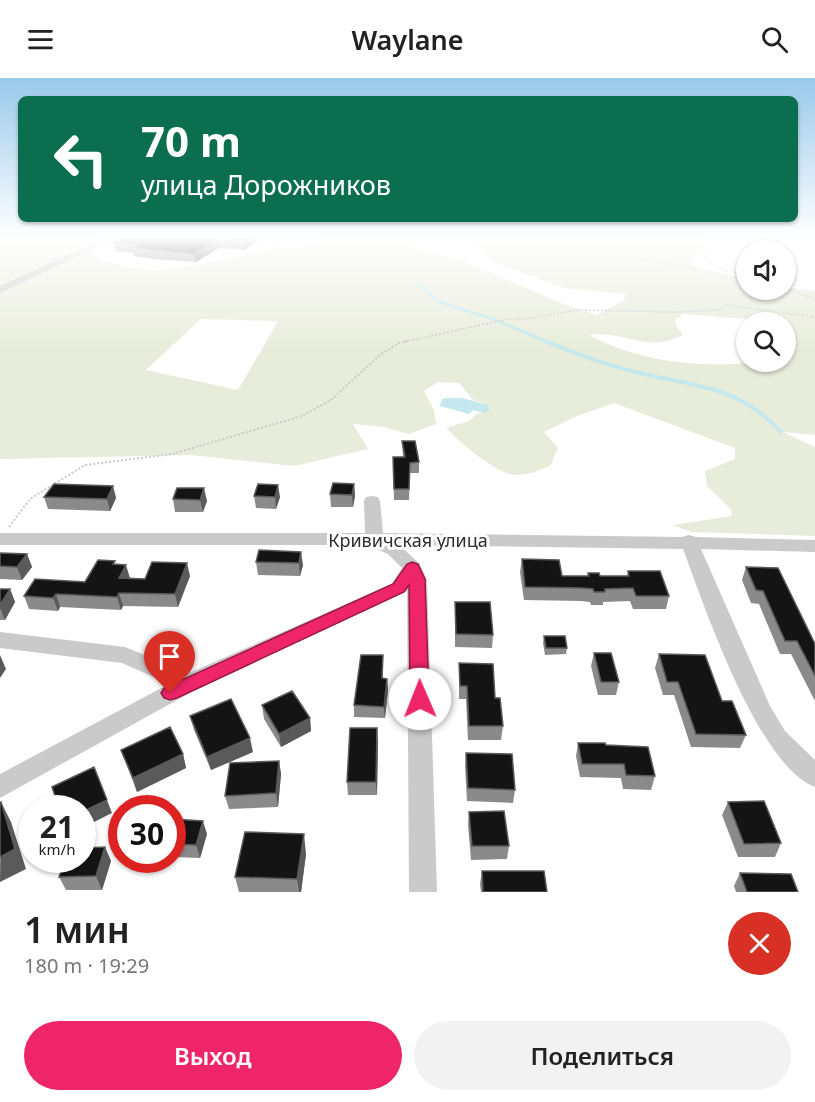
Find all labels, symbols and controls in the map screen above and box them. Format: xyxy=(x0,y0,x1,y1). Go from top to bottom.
text: Waylane xyxy=(351,21,464,58)
icon: menu xyxy=(24,23,57,56)
icon: search xyxy=(758,23,791,56)
text: 70 m xyxy=(141,112,241,169)
icon: left xyxy=(42,120,120,198)
text: улица Дорожников xyxy=(141,166,391,203)
map controls xyxy=(736,240,796,372)
button: sound xyxy=(736,240,796,300)
button: search xyxy=(736,312,796,372)
street label: Кривичская улица xyxy=(328,528,488,552)
pin xyxy=(144,631,195,693)
icon: arrive xyxy=(153,640,186,673)
position arrow xyxy=(388,667,452,731)
speed limit sign: 30 xyxy=(108,795,186,873)
text: 21 xyxy=(40,806,74,847)
text: km/h xyxy=(39,839,75,859)
text: 1 мин xyxy=(24,905,130,954)
button: close xyxy=(728,912,791,975)
text: 180 m · 19:29 xyxy=(24,952,149,979)
button: Выход xyxy=(24,1021,402,1090)
button: Поделиться xyxy=(414,1021,791,1090)

